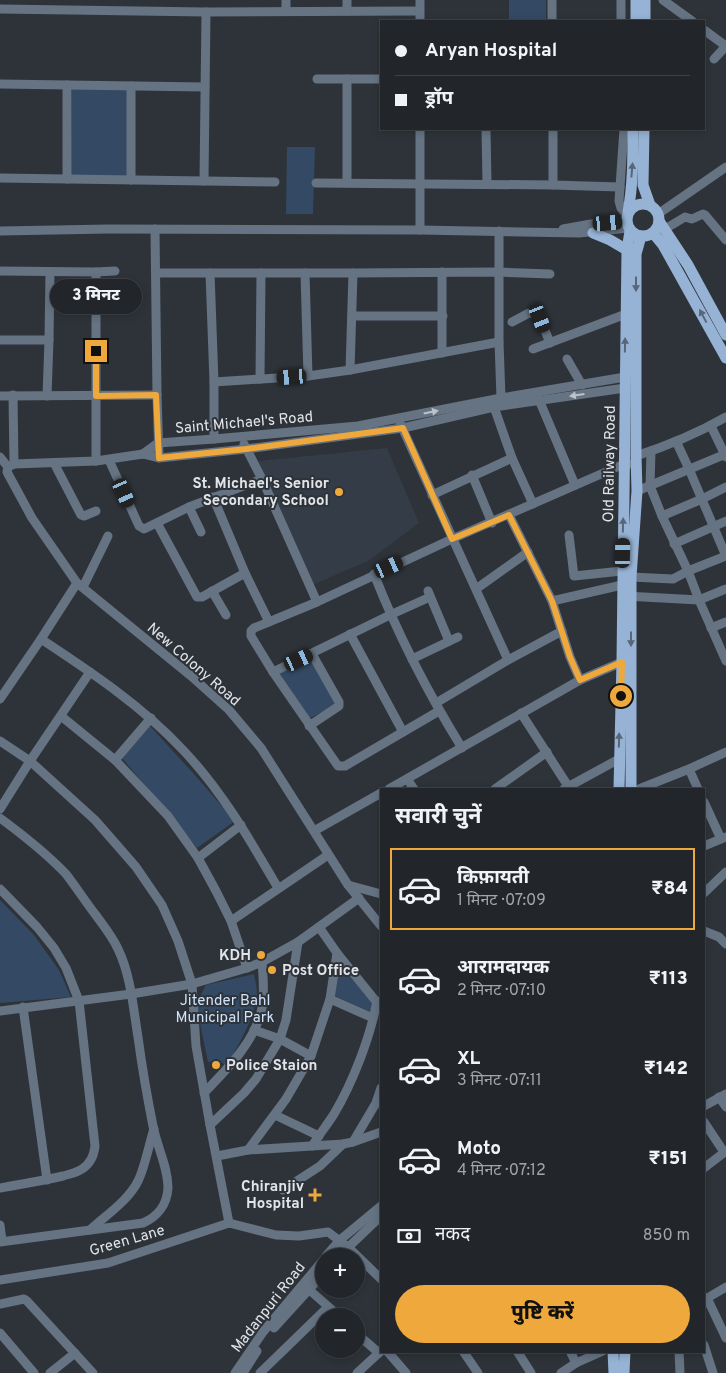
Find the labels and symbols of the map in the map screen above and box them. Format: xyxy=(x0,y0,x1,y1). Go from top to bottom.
one-way arrow xyxy=(629,162,637,178)
car xyxy=(592,214,623,232)
one-way arrow xyxy=(632,276,640,292)
callout: 3 मिनट xyxy=(50,278,142,314)
car xyxy=(527,301,552,335)
one-way arrow xyxy=(699,308,707,323)
one-way arrow xyxy=(621,337,629,353)
route end xyxy=(85,340,107,362)
car xyxy=(276,368,307,386)
one-way arrow xyxy=(568,391,584,399)
street label: Old Railway Road xyxy=(600,405,621,523)
one-way arrow xyxy=(424,407,440,415)
street label: Saint Michael's Road xyxy=(174,408,314,439)
place label: St. Michael's Senior Secondary School xyxy=(193,475,330,511)
car xyxy=(111,476,136,510)
marker: St. Michael's Senior Secondary School xyxy=(333,486,345,498)
one-way arrow xyxy=(619,517,627,533)
car xyxy=(615,538,630,568)
car xyxy=(372,554,405,580)
street label: New Colony Road xyxy=(142,619,244,711)
one-way arrow xyxy=(627,631,635,647)
car xyxy=(282,647,315,673)
route start xyxy=(610,685,632,707)
one-way arrow xyxy=(616,732,624,748)
place label: KDH xyxy=(219,947,251,966)
marker: KDH xyxy=(255,949,267,961)
place label: Post Office xyxy=(282,962,359,981)
marker: Post Office xyxy=(266,964,278,976)
park label: Jitender Bahl Municipal Park xyxy=(175,992,275,1028)
place label: Police Staion xyxy=(226,1057,317,1076)
marker: Police Staion xyxy=(210,1059,222,1071)
place label: Chiranjiv Hospital xyxy=(241,1178,304,1214)
marker: Chiranjiv Hospital xyxy=(308,1188,322,1202)
street label: Green Lane xyxy=(88,1222,167,1261)
street label: Madanpuri Road xyxy=(228,1259,310,1357)

